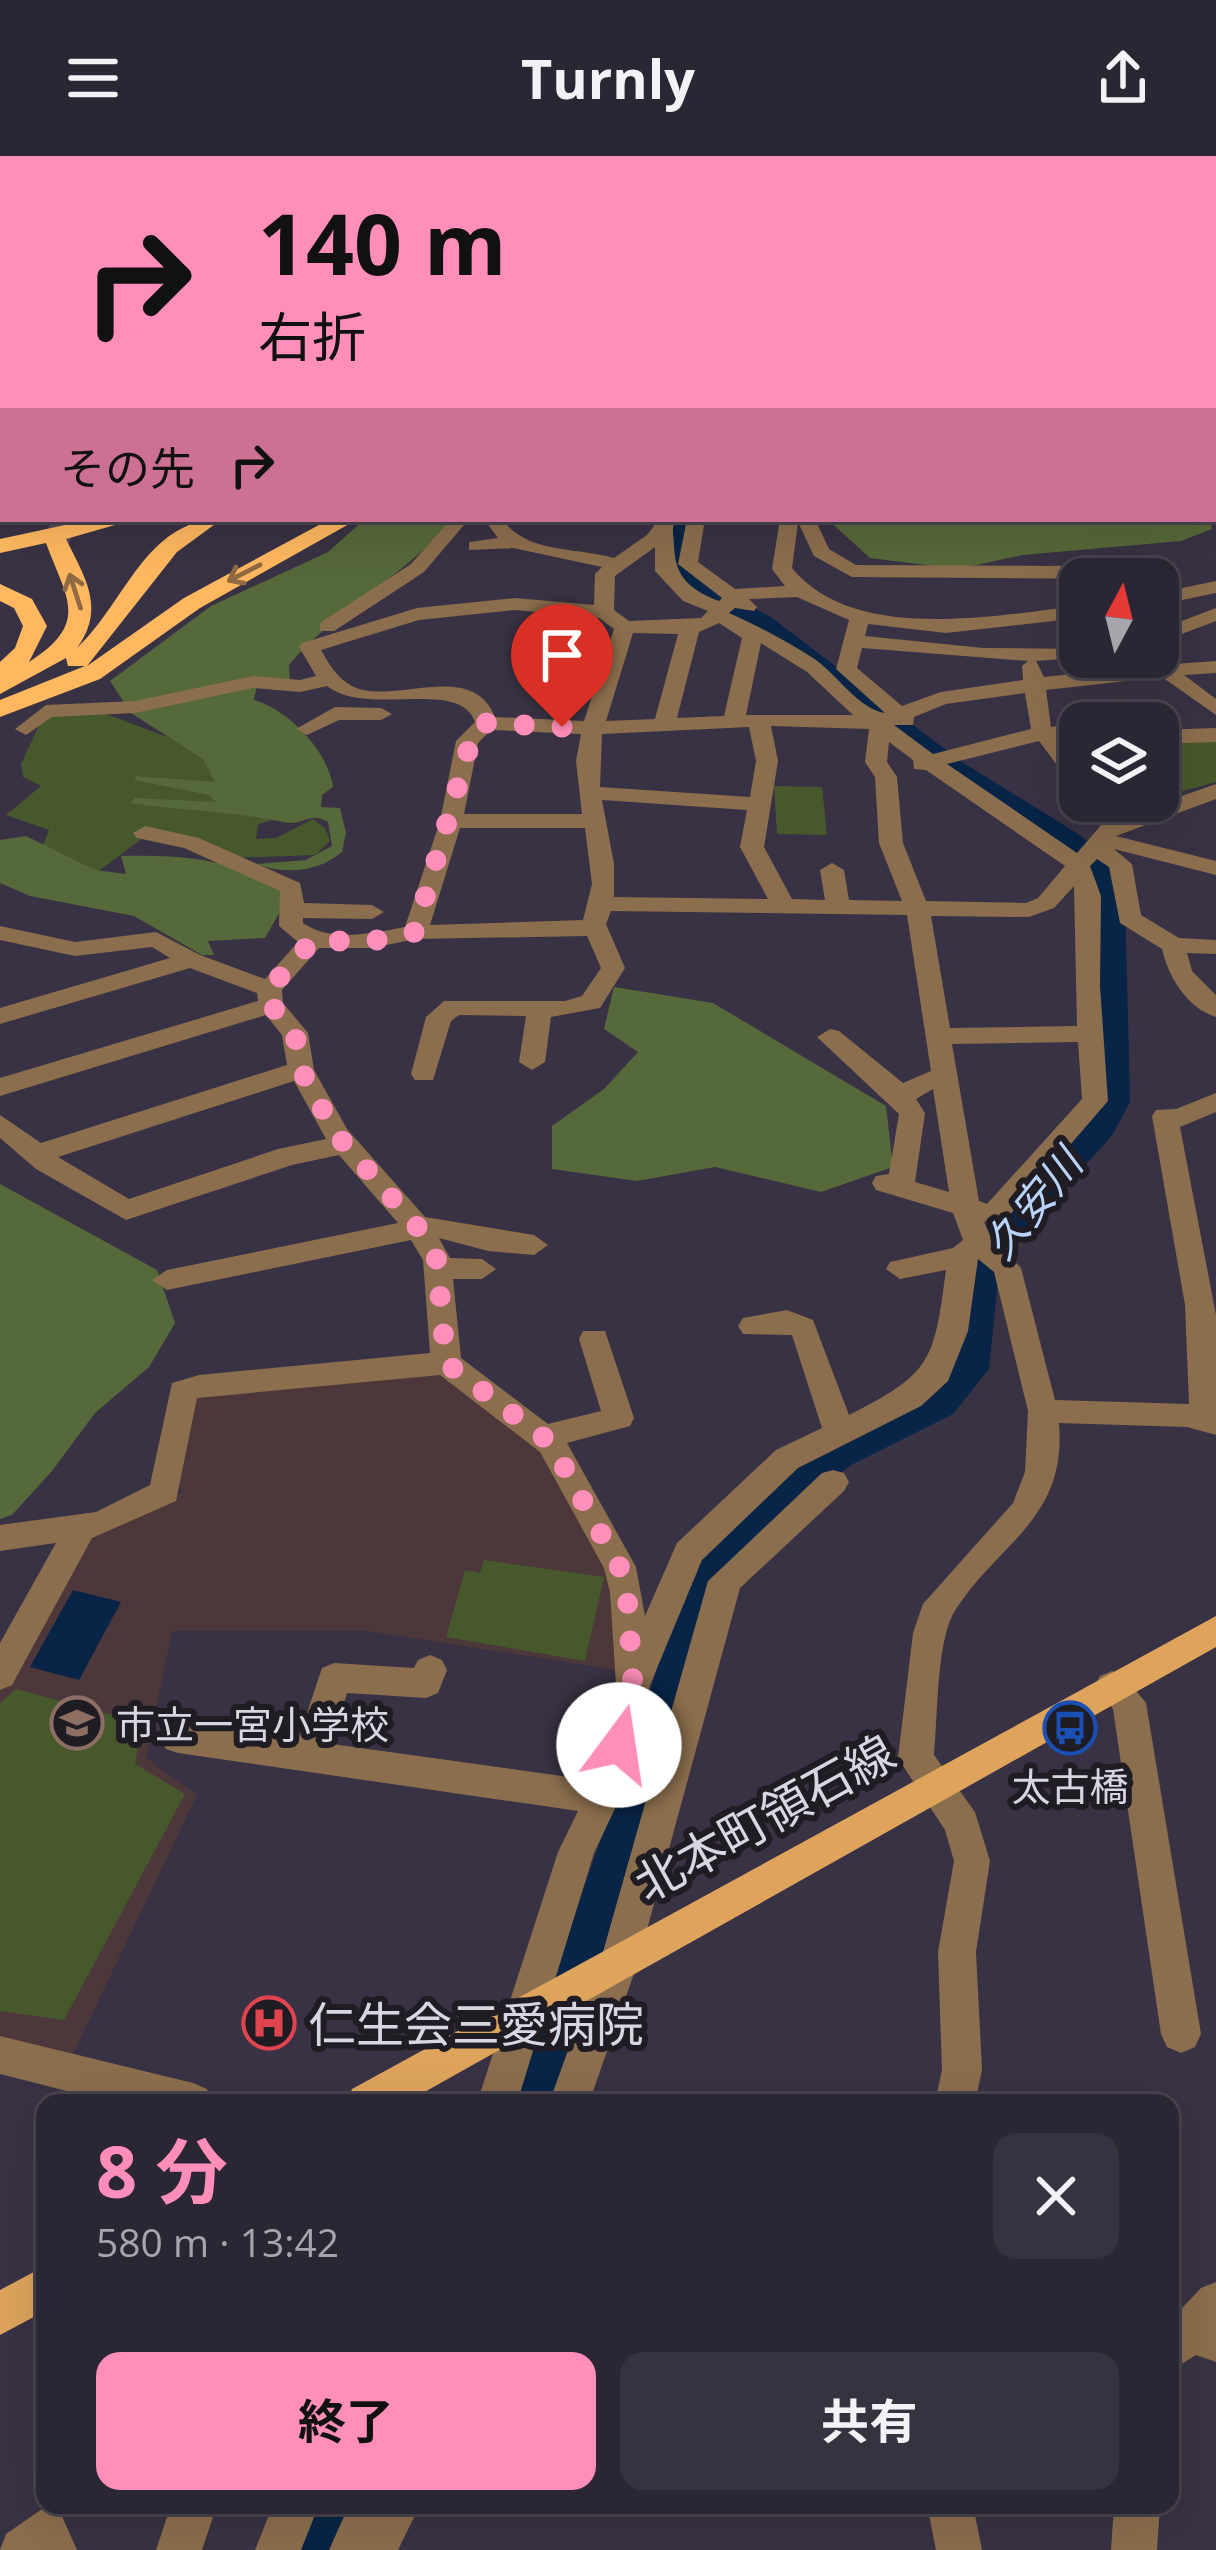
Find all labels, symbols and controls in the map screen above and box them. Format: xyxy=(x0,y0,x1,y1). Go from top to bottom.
text: Turnly xyxy=(521,41,695,115)
icon: menu xyxy=(60,45,126,111)
icon: share xyxy=(1090,45,1156,111)
text: 140 m xyxy=(258,185,506,300)
icon: right xyxy=(60,204,216,360)
text: 右折 xyxy=(258,299,366,373)
icon: right xyxy=(219,432,285,498)
text: その先 xyxy=(60,437,195,498)
north arrow xyxy=(1059,558,1179,678)
map controls xyxy=(1059,558,1179,822)
one-way arrow xyxy=(226,563,262,586)
one-way arrow xyxy=(63,573,85,611)
pin xyxy=(511,604,613,727)
icon: arrive xyxy=(529,622,595,688)
button: layers xyxy=(1059,702,1179,822)
water label: 久安川 xyxy=(970,1133,1096,1270)
position arrow xyxy=(556,1682,682,1808)
school or university icon: 市立一宮小学校 xyxy=(49,1695,105,1751)
place label: 市立一宮小学校 xyxy=(116,1697,389,1750)
bus stop icon: 太古橋 xyxy=(1042,1700,1098,1756)
street label: 北本町領石線 xyxy=(622,1719,906,1915)
place label: 太古橋 xyxy=(1011,1759,1129,1812)
place label: 仁生会三愛病院 xyxy=(308,1991,644,2056)
hospital icon: 仁生会三愛病院 xyxy=(241,1995,297,2051)
text: 8 分 xyxy=(96,2121,228,2219)
button: close xyxy=(993,2133,1119,2259)
text: 580 m · 13:42 xyxy=(96,2215,339,2268)
button: 終了 xyxy=(96,2352,596,2490)
button: 共有 xyxy=(620,2352,1119,2490)

